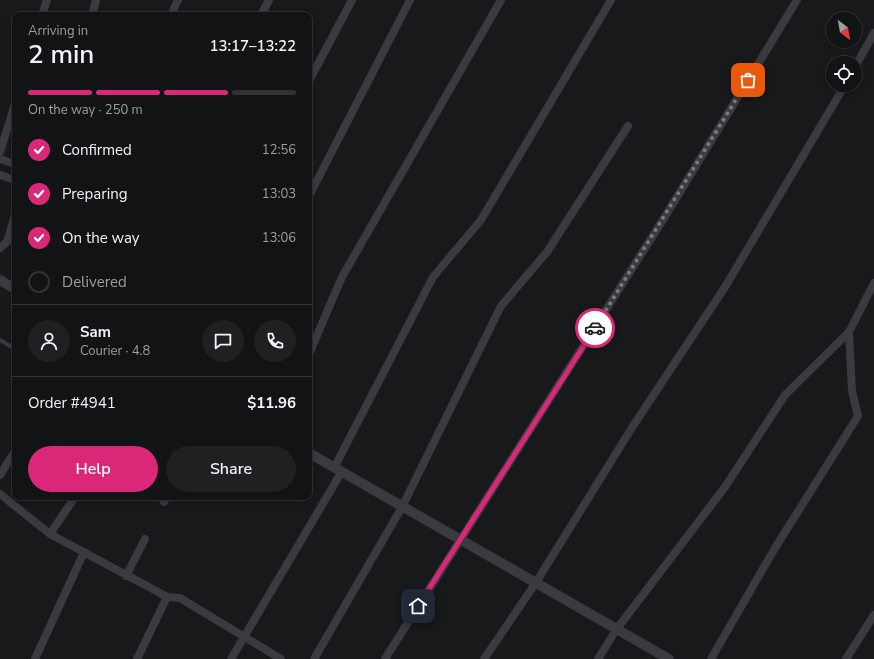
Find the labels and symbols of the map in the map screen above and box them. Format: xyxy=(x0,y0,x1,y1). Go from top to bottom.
north arrow xyxy=(826,12,862,48)
pin xyxy=(731,63,765,97)
courier xyxy=(575,308,615,348)
pin xyxy=(401,589,435,623)

